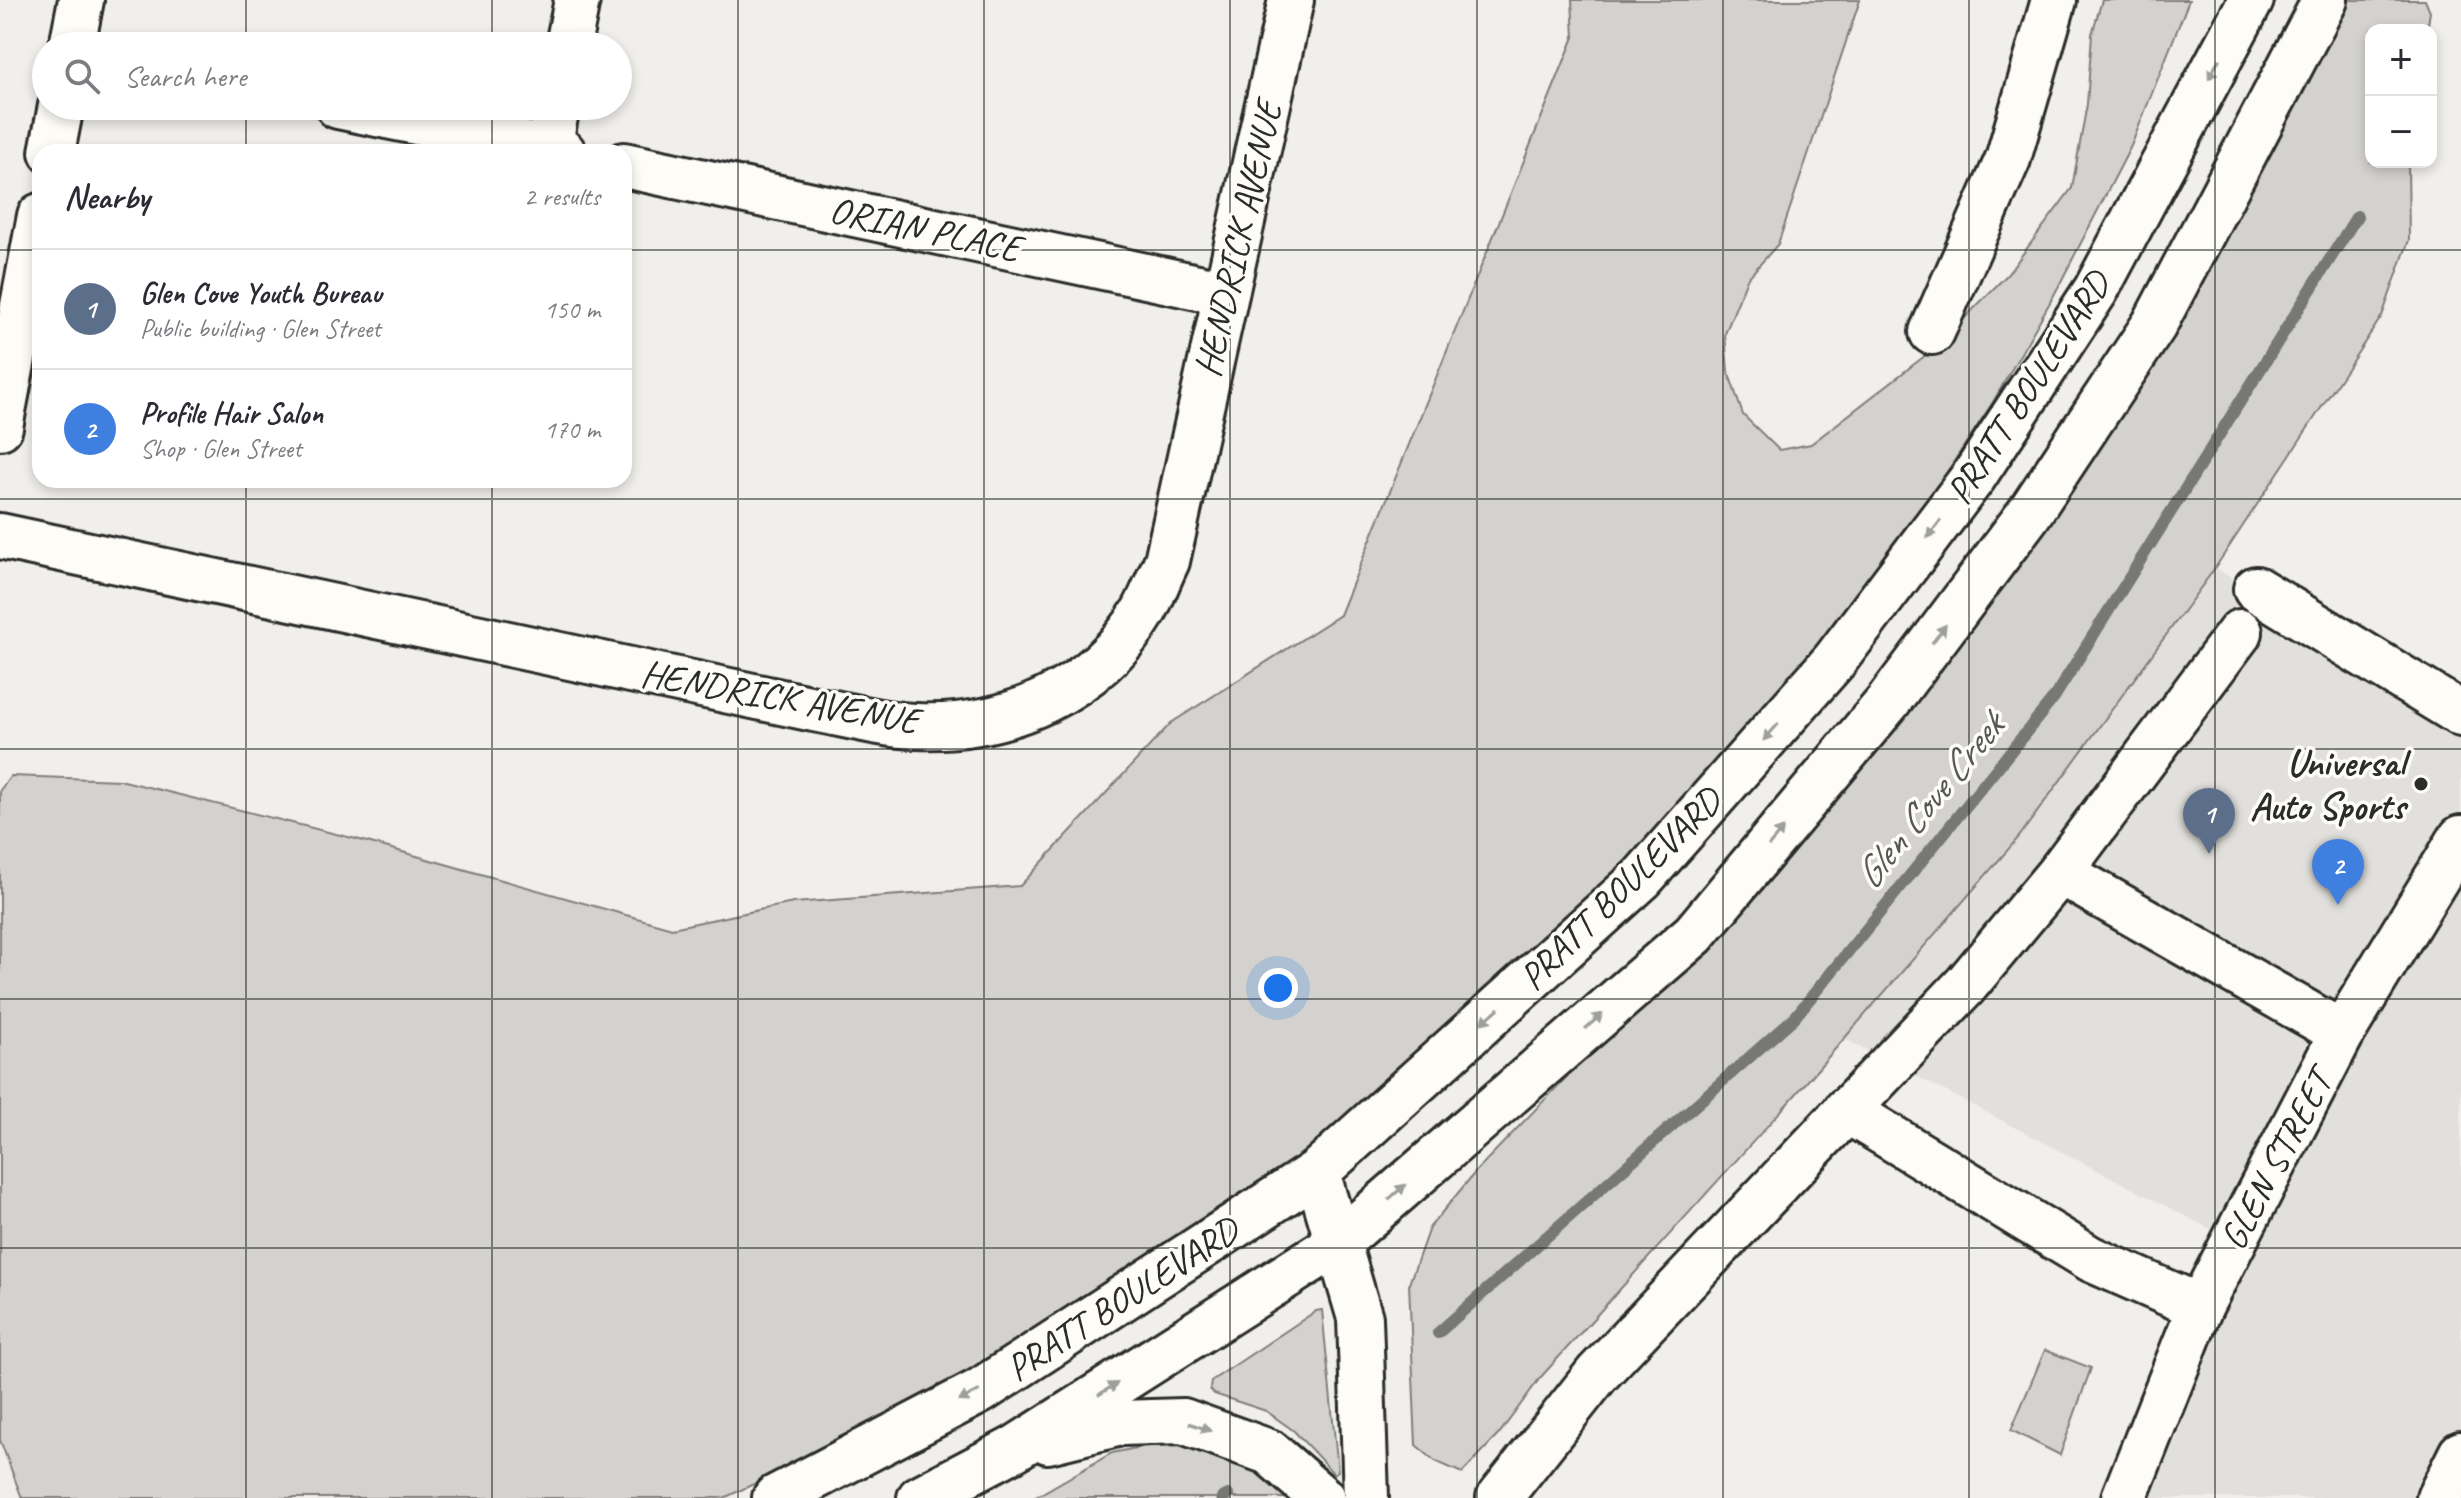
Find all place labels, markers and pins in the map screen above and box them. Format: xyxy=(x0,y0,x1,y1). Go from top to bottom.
place label: Universal Auto Sports xyxy=(2250,739,2412,830)
marker: Universal Auto Sports xyxy=(2412,775,2430,793)
pin: 1 xyxy=(2183,788,2235,854)
pin: 2 xyxy=(2312,839,2364,905)

